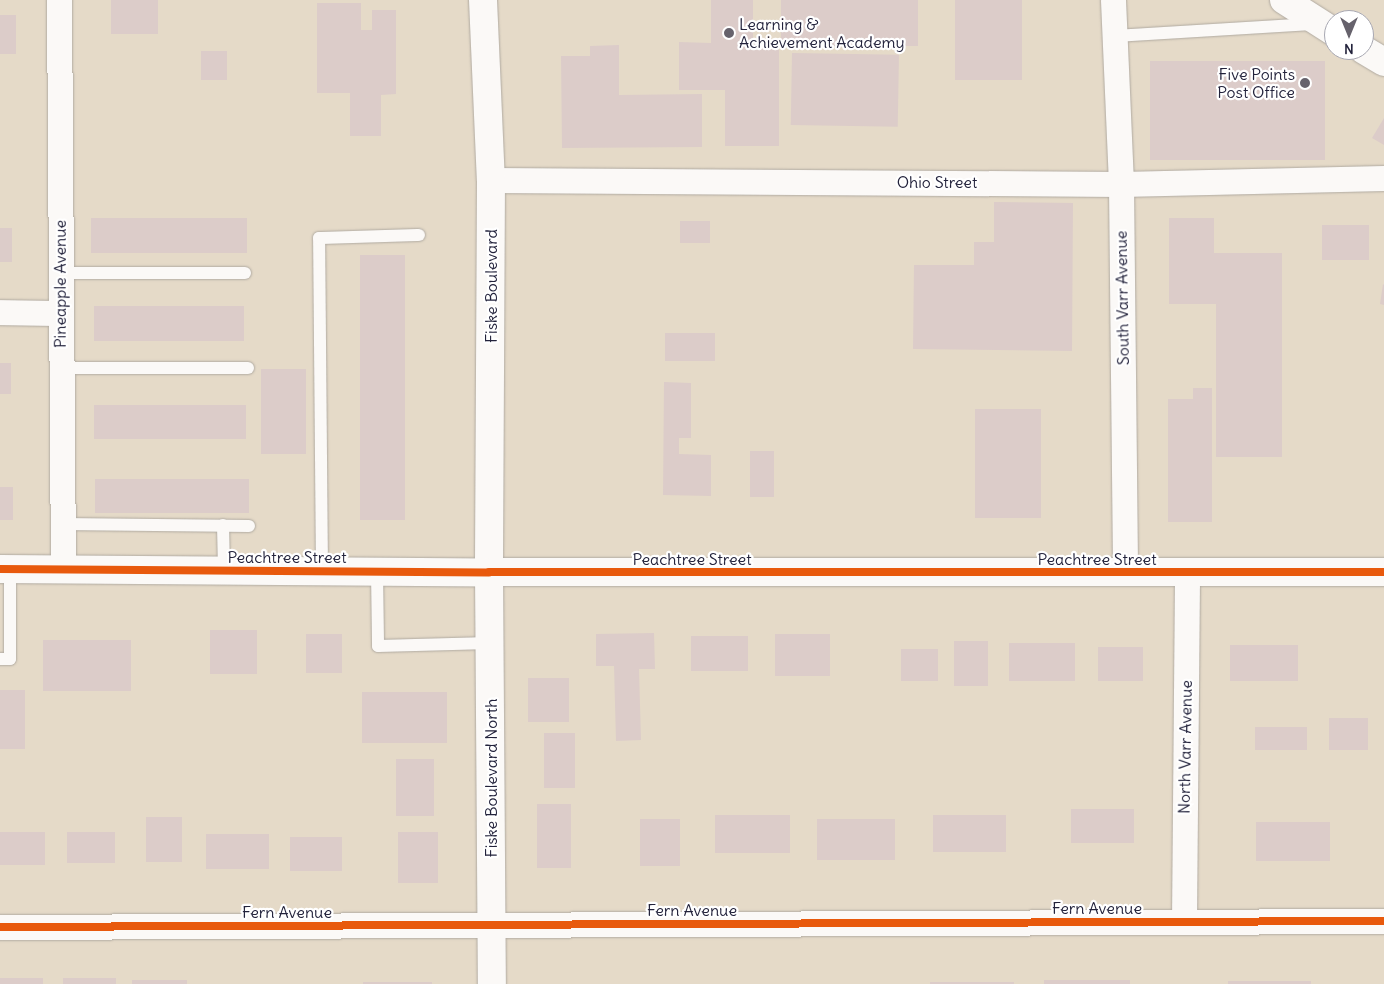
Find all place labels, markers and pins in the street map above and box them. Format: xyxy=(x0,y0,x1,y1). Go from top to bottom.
place label: Learning & Achievement Academy xyxy=(739,14,905,52)
marker: Learning & Achievement Academy xyxy=(723,27,735,39)
place label: Five Points Post Office xyxy=(1217,64,1295,102)
marker: Five Points Post Office xyxy=(1299,77,1311,89)

